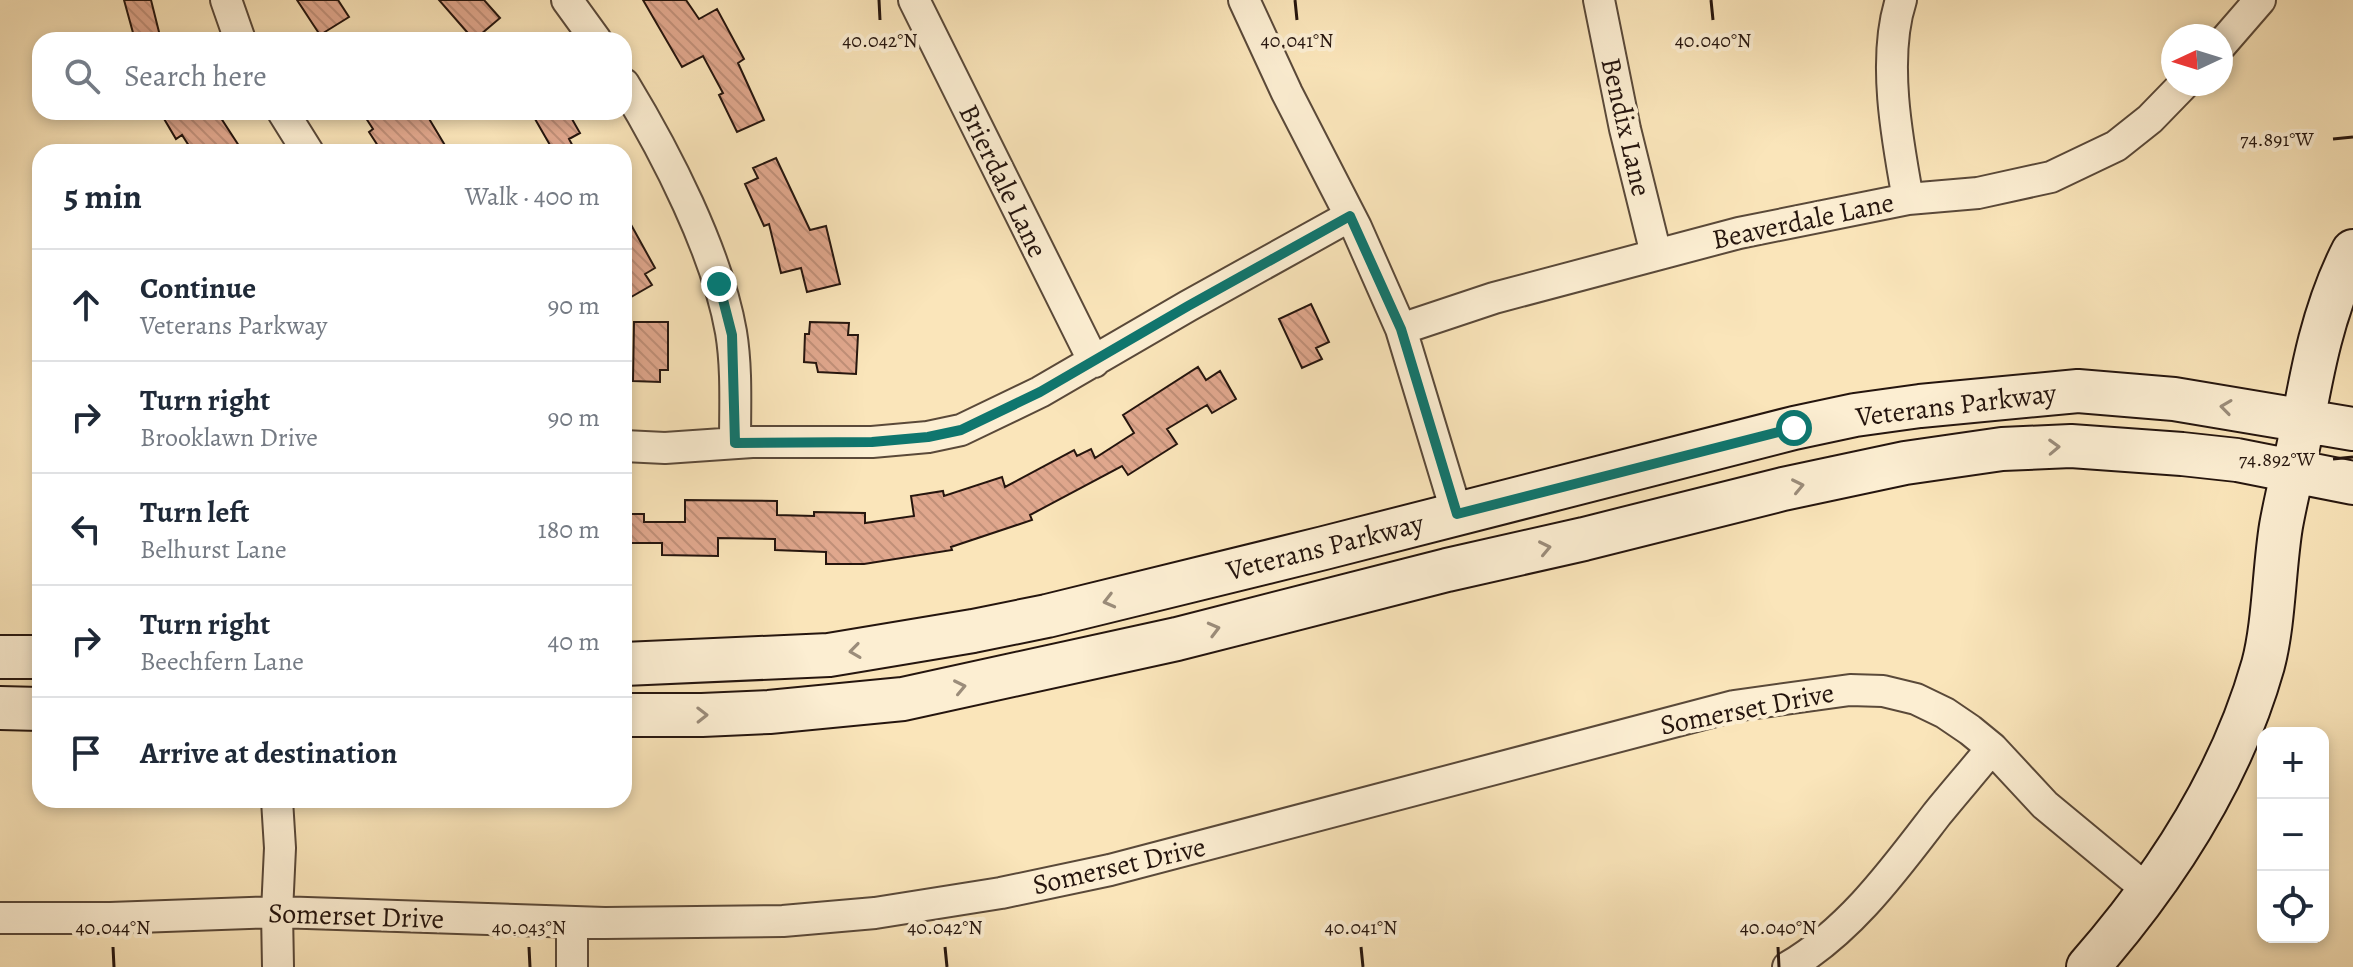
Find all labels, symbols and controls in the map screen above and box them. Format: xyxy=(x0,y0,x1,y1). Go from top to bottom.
north arrow xyxy=(2161,24,2233,96)
text: 40.042°N xyxy=(842,27,918,54)
text: 40.041°N xyxy=(1261,27,1333,54)
text: 40.040°N xyxy=(1675,27,1751,54)
search box xyxy=(32,32,632,120)
icon: search xyxy=(60,54,104,98)
street label: Bendix Lane xyxy=(1592,54,1660,200)
text: Search here xyxy=(124,56,267,96)
street label: Brierdale Lane xyxy=(949,98,1057,264)
text: 74.891°W xyxy=(2240,126,2314,153)
text: 5 min xyxy=(64,173,142,220)
text: Walk · 400 m xyxy=(465,179,600,214)
street label: Beaverdale Lane xyxy=(1709,183,1897,259)
route end xyxy=(701,266,737,302)
text: Continue xyxy=(140,268,256,308)
icon: ahead xyxy=(64,283,108,327)
text: 90 m xyxy=(548,288,600,323)
text: Veterans Parkway xyxy=(140,308,327,343)
street label: Veterans Parkway xyxy=(1853,374,2059,436)
text: Turn right xyxy=(140,380,270,420)
icon: right xyxy=(64,395,108,439)
one-way arrow xyxy=(2219,399,2233,416)
text: 90 m xyxy=(548,400,600,435)
route start xyxy=(1776,410,1812,446)
text: Brooklawn Drive xyxy=(140,420,318,455)
one-way arrow xyxy=(2048,439,2061,456)
text: 74.892°W xyxy=(2239,446,2316,473)
one-way arrow xyxy=(1790,478,1804,495)
text: Turn left xyxy=(140,492,249,532)
street label: Veterans Parkway xyxy=(1222,504,1428,590)
icon: left xyxy=(64,507,108,551)
text: 180 m xyxy=(538,512,600,547)
text: Belhurst Lane xyxy=(140,532,287,567)
one-way arrow xyxy=(1539,540,1552,557)
one-way arrow xyxy=(1103,591,1117,608)
text: Turn right xyxy=(140,604,270,644)
icon: right xyxy=(64,619,108,663)
one-way arrow xyxy=(1206,622,1220,639)
text: 40 m xyxy=(548,624,600,659)
one-way arrow xyxy=(848,642,861,659)
text: Beechfern Lane xyxy=(140,644,304,679)
street label: Somerset Drive xyxy=(1657,674,1837,744)
one-way arrow xyxy=(953,679,966,696)
one-way arrow xyxy=(696,706,709,723)
map controls xyxy=(2257,727,2329,943)
button: + xyxy=(2257,727,2329,799)
icon: arrive xyxy=(64,731,108,775)
text: Arrive at destination xyxy=(140,733,397,773)
button: − xyxy=(2257,799,2329,871)
street label: Somerset Drive xyxy=(1029,828,1209,904)
button: locate xyxy=(2257,871,2329,943)
street label: Somerset Drive xyxy=(267,894,445,938)
text: 40.044°N xyxy=(75,914,151,941)
text: 40.043°N xyxy=(492,914,566,941)
text: 40.042°N xyxy=(907,914,983,941)
text: 40.041°N xyxy=(1325,914,1397,941)
text: 40.040°N xyxy=(1740,914,1816,941)

